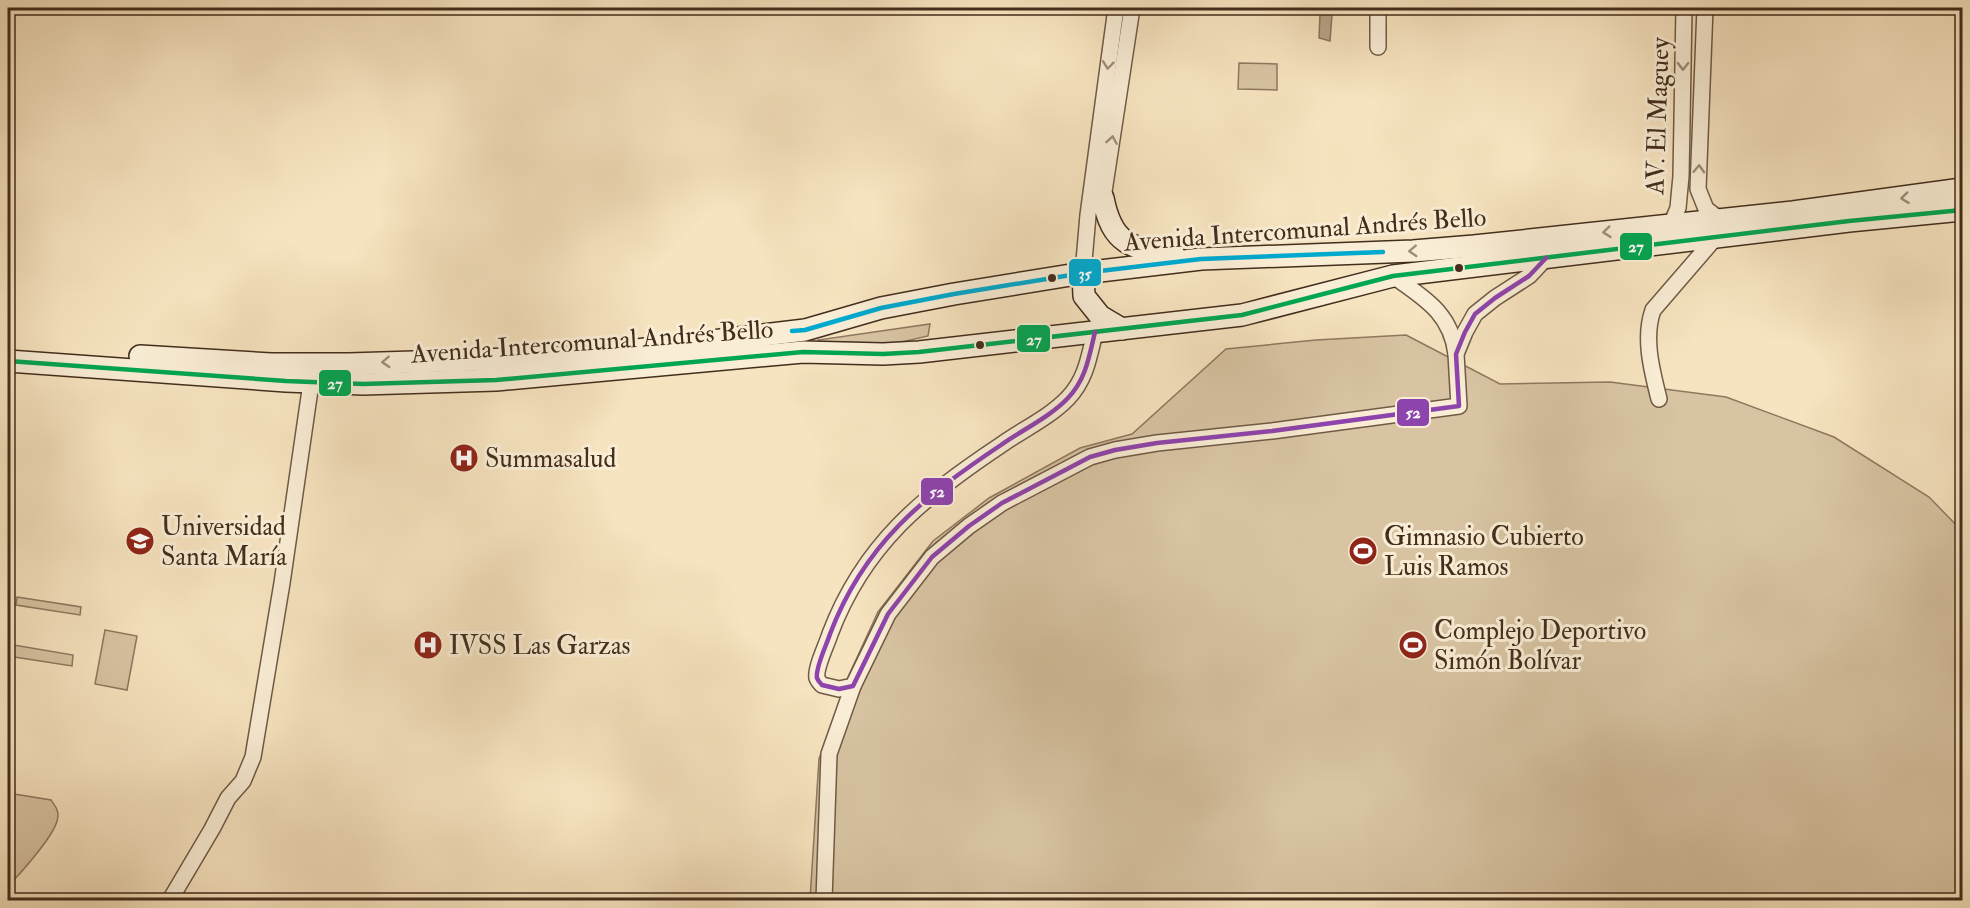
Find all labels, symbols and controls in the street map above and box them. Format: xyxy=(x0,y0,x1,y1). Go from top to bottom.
street label: AV. El Maguey xyxy=(1639,36,1677,196)
one-way arrow xyxy=(1102,61,1114,70)
one-way arrow xyxy=(1677,61,1689,70)
one-way arrow xyxy=(1105,135,1117,145)
one-way arrow xyxy=(1693,164,1705,173)
one-way arrow xyxy=(1900,191,1909,204)
street label: Avenida Intercomunal Andrés Bello xyxy=(1122,201,1487,259)
one-way arrow xyxy=(1602,225,1611,238)
line badge: 27 xyxy=(1619,232,1653,261)
text: 27 xyxy=(1628,237,1644,257)
one-way arrow xyxy=(1408,244,1417,257)
line badge: 35 xyxy=(1068,258,1102,287)
unlabelled marker xyxy=(1453,262,1465,274)
text: 35 xyxy=(1078,264,1093,284)
unlabelled marker xyxy=(1046,272,1058,284)
street label: Avenida Intercomunal Andrés Bello xyxy=(409,313,774,371)
line badge: 27 xyxy=(1016,324,1051,353)
text: 27 xyxy=(1026,330,1042,350)
unlabelled marker xyxy=(974,339,986,351)
one-way arrow xyxy=(382,356,391,369)
line badge: 27 xyxy=(318,369,352,397)
text: 27 xyxy=(327,374,343,394)
line badge: 52 xyxy=(1396,398,1430,427)
text: 52 xyxy=(1405,403,1421,423)
hospital icon: Summasalud xyxy=(448,442,480,474)
place label: Summasalud xyxy=(485,443,616,475)
line badge: 52 xyxy=(920,477,954,506)
text: 52 xyxy=(929,482,945,502)
place label: Universidad Santa María xyxy=(161,511,287,573)
place label: Gimnasio Cubierto Luis Ramos xyxy=(1384,521,1584,583)
school or university icon: Universidad Santa María xyxy=(124,525,156,557)
sports icon: Gimnasio Cubierto Luis Ramos xyxy=(1347,535,1379,567)
place label: Complejo Deportivo Simón Bolívar xyxy=(1434,615,1646,677)
hospital icon: IVSS Las Garzas xyxy=(412,629,444,661)
sports icon: Complejo Deportivo Simón Bolívar xyxy=(1397,629,1429,661)
place label: IVSS Las Garzas xyxy=(449,630,631,662)

